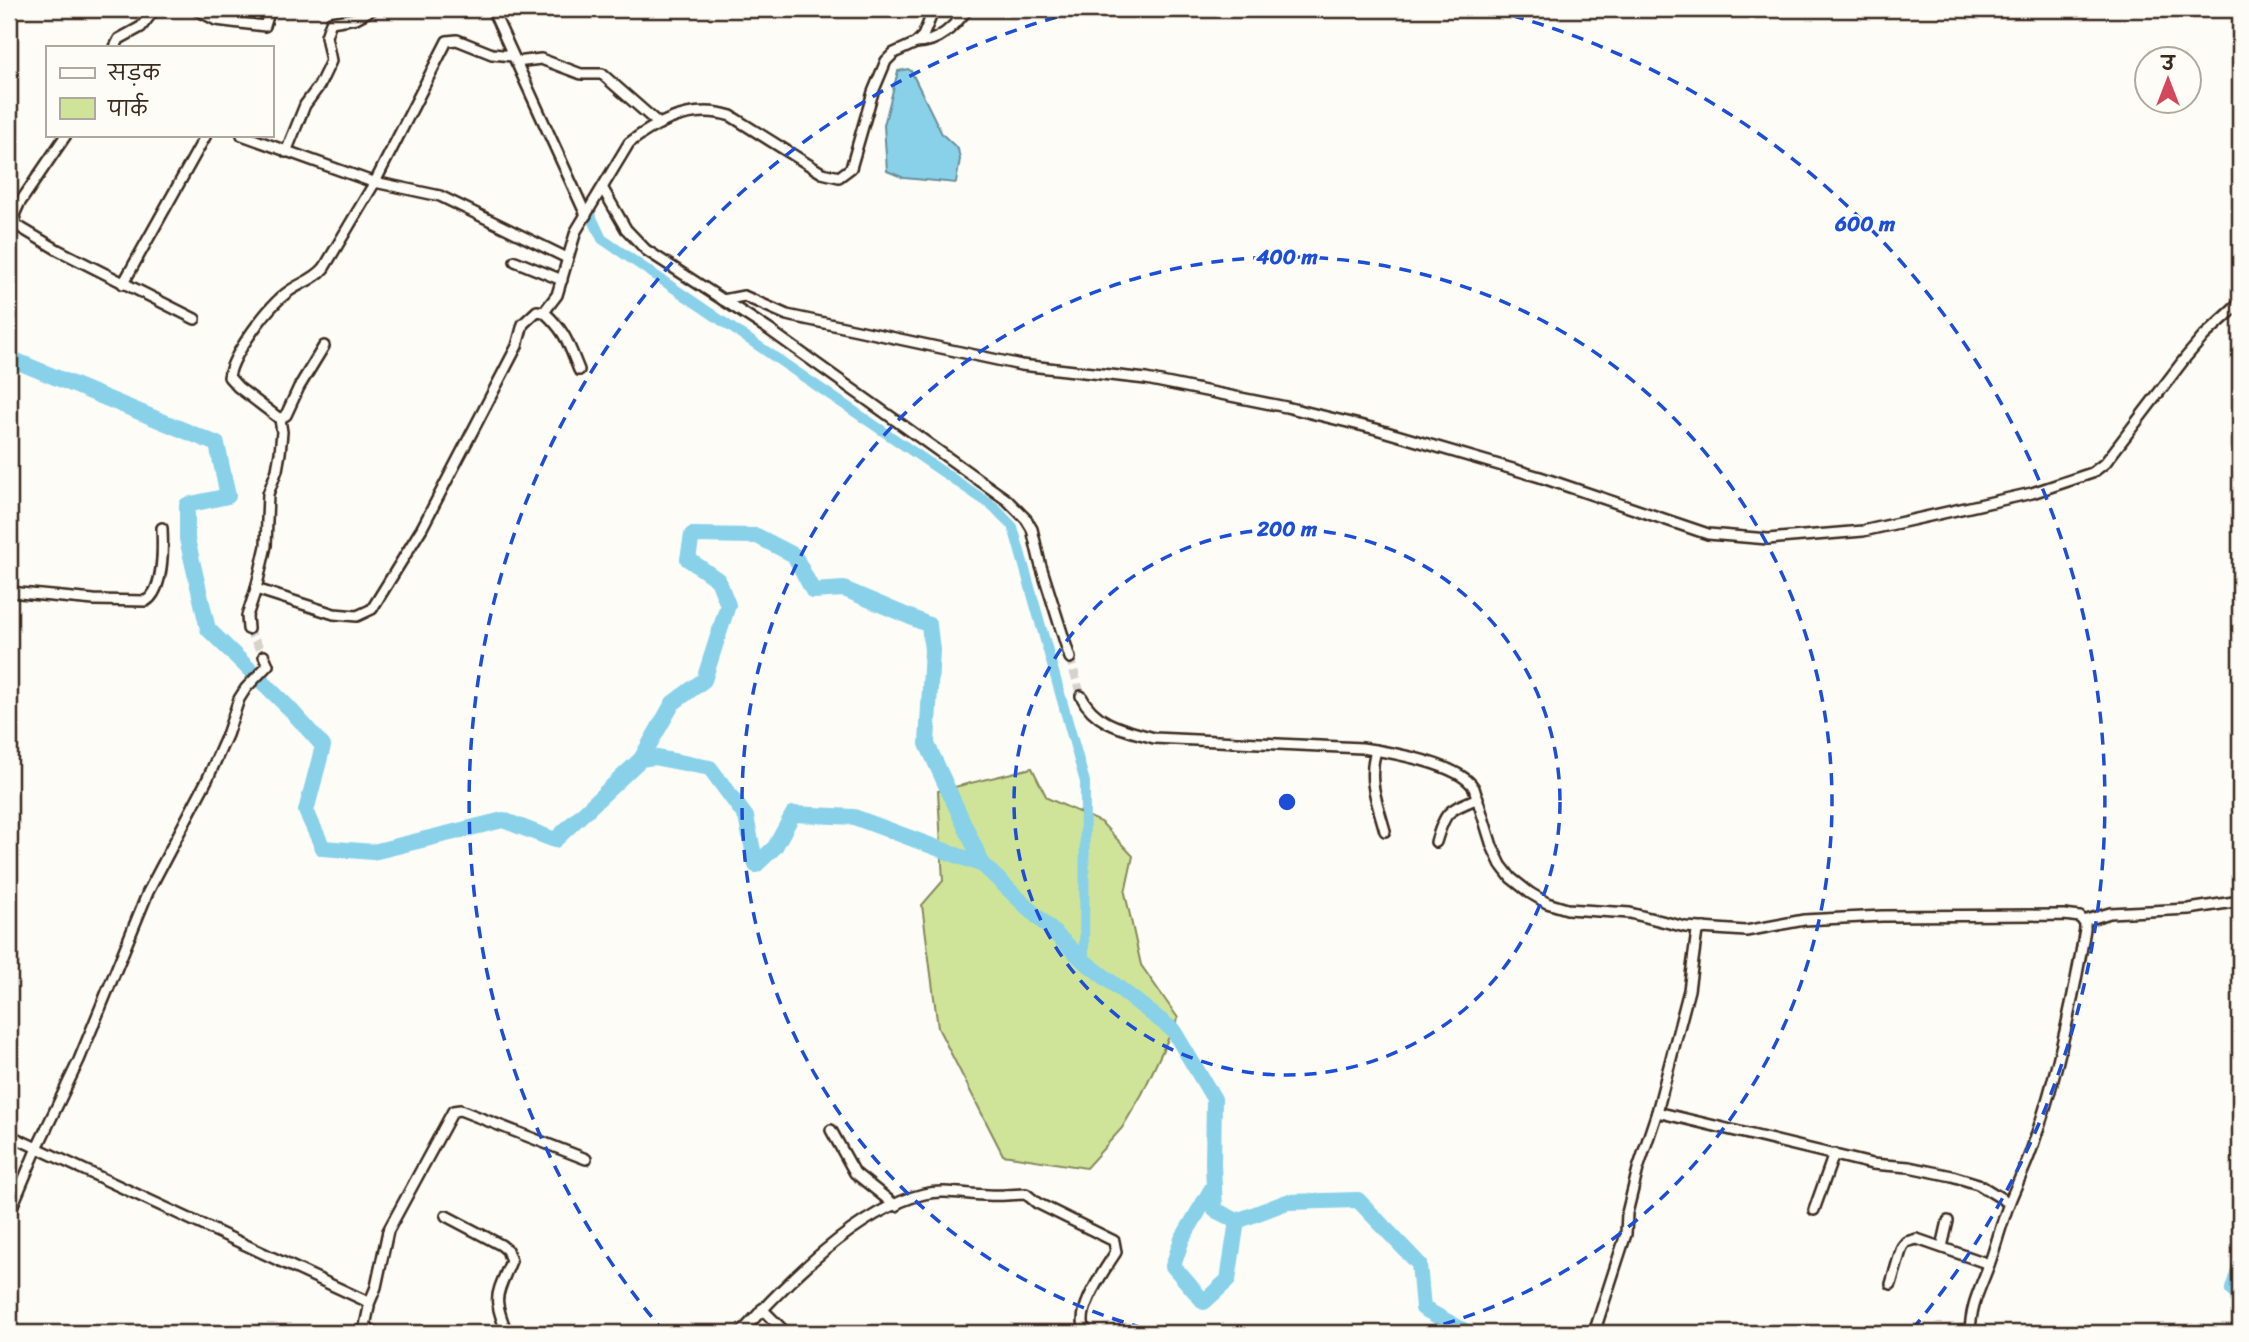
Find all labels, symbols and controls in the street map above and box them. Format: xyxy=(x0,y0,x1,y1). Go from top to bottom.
legend xyxy=(46,46,273,136)
north arrow xyxy=(2134,46,2204,116)
text: उ xyxy=(2160,47,2177,80)
text: सड़क xyxy=(107,54,161,92)
text: पार्क xyxy=(107,90,149,128)
text: 600 m xyxy=(1834,205,1896,243)
text: 400 m xyxy=(1255,238,1318,276)
text: 200 m xyxy=(1256,510,1318,548)
centre of rings xyxy=(1275,790,1299,814)

